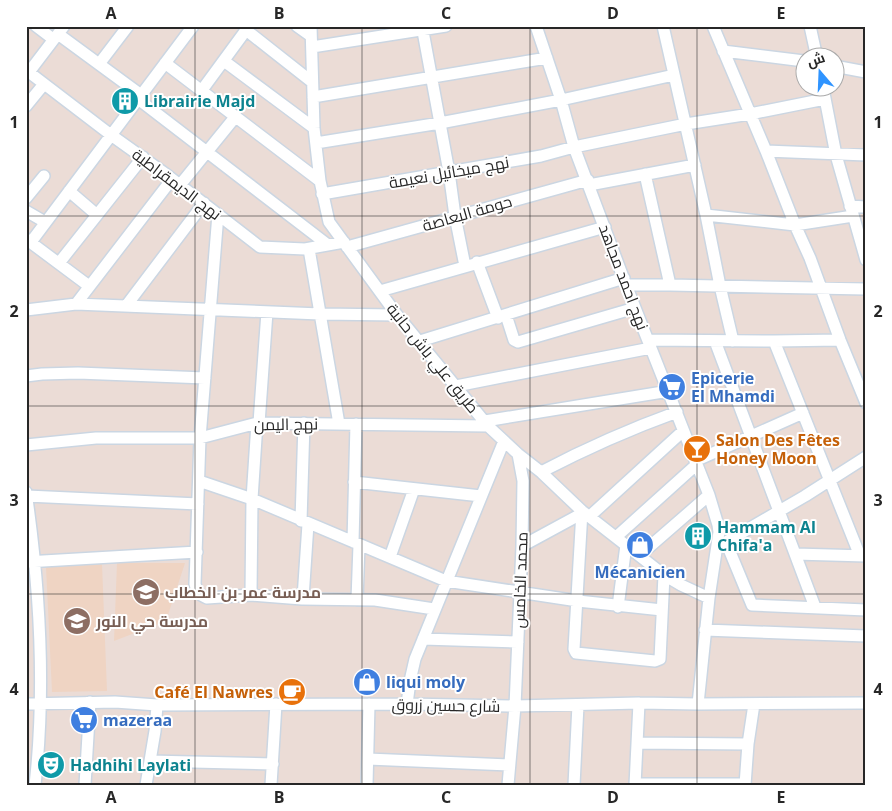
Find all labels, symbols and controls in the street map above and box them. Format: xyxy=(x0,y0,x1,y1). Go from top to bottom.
text: A xyxy=(105,2,117,24)
text: B xyxy=(274,2,284,24)
text: C xyxy=(441,2,451,24)
text: D xyxy=(607,2,619,24)
text: E xyxy=(777,2,786,24)
text: ش xyxy=(804,47,827,71)
north arrow xyxy=(794,48,844,98)
building icon: Librairie Majd xyxy=(110,86,140,116)
place label: Librairie Majd xyxy=(144,90,255,112)
text: 1 xyxy=(9,111,19,133)
text: 1 xyxy=(873,111,883,133)
street label: نهج الديمقراطية xyxy=(127,143,226,226)
street label: نهج ميخائيل نعيمة xyxy=(387,151,511,194)
street label: حومة البعاصة xyxy=(420,190,514,236)
street label: نهج احمد مجاهد xyxy=(593,221,654,333)
street label: طريق علي باش حانبة xyxy=(379,298,484,419)
text: 2 xyxy=(9,300,19,322)
text: 2 xyxy=(873,300,883,322)
place label: Epicerie El Mhamdi xyxy=(691,367,775,407)
supermarket icon: Epicerie El Mhamdi xyxy=(657,372,687,402)
street label: نهج اليمن xyxy=(254,412,318,437)
place label: Salon Des Fêtes Honey Moon xyxy=(716,429,840,469)
bar icon: Salon Des Fêtes Honey Moon xyxy=(682,434,712,464)
text: 3 xyxy=(9,489,19,511)
text: 3 xyxy=(873,489,883,511)
place label: Hammam Al Chifa'a xyxy=(717,516,816,556)
building icon: Hammam Al Chifa'a xyxy=(683,521,713,551)
shop icon: Mécanicien xyxy=(625,530,655,560)
street label: محمد الخامس xyxy=(507,531,533,629)
place label: Mécanicien xyxy=(595,561,685,583)
school or university icon: مدرسة عمر بن الخطاب xyxy=(131,577,161,607)
place label: مدرسة عمر بن الخطاب xyxy=(165,581,321,603)
school or university icon: مدرسة حي النور xyxy=(62,606,92,636)
place label: مدرسة حي النور xyxy=(95,610,208,634)
shop icon: liqui moly xyxy=(352,667,382,697)
place label: liqui moly xyxy=(386,671,466,693)
cafe icon: Café El Nawres xyxy=(277,677,307,707)
text: 4 xyxy=(9,678,19,700)
text: 4 xyxy=(873,678,883,700)
place label: Café El Nawres xyxy=(154,681,273,703)
street label: شارع حسين زروق xyxy=(391,693,501,718)
supermarket icon: mazeraa xyxy=(69,705,99,735)
place label: mazeraa xyxy=(103,709,172,731)
theatre icon: Hadhihi Laylati xyxy=(36,750,66,780)
place label: Hadhihi Laylati xyxy=(70,754,191,776)
text: A xyxy=(105,786,117,808)
text: B xyxy=(274,786,284,808)
text: C xyxy=(441,786,451,808)
text: D xyxy=(607,786,619,808)
text: E xyxy=(777,786,786,808)

